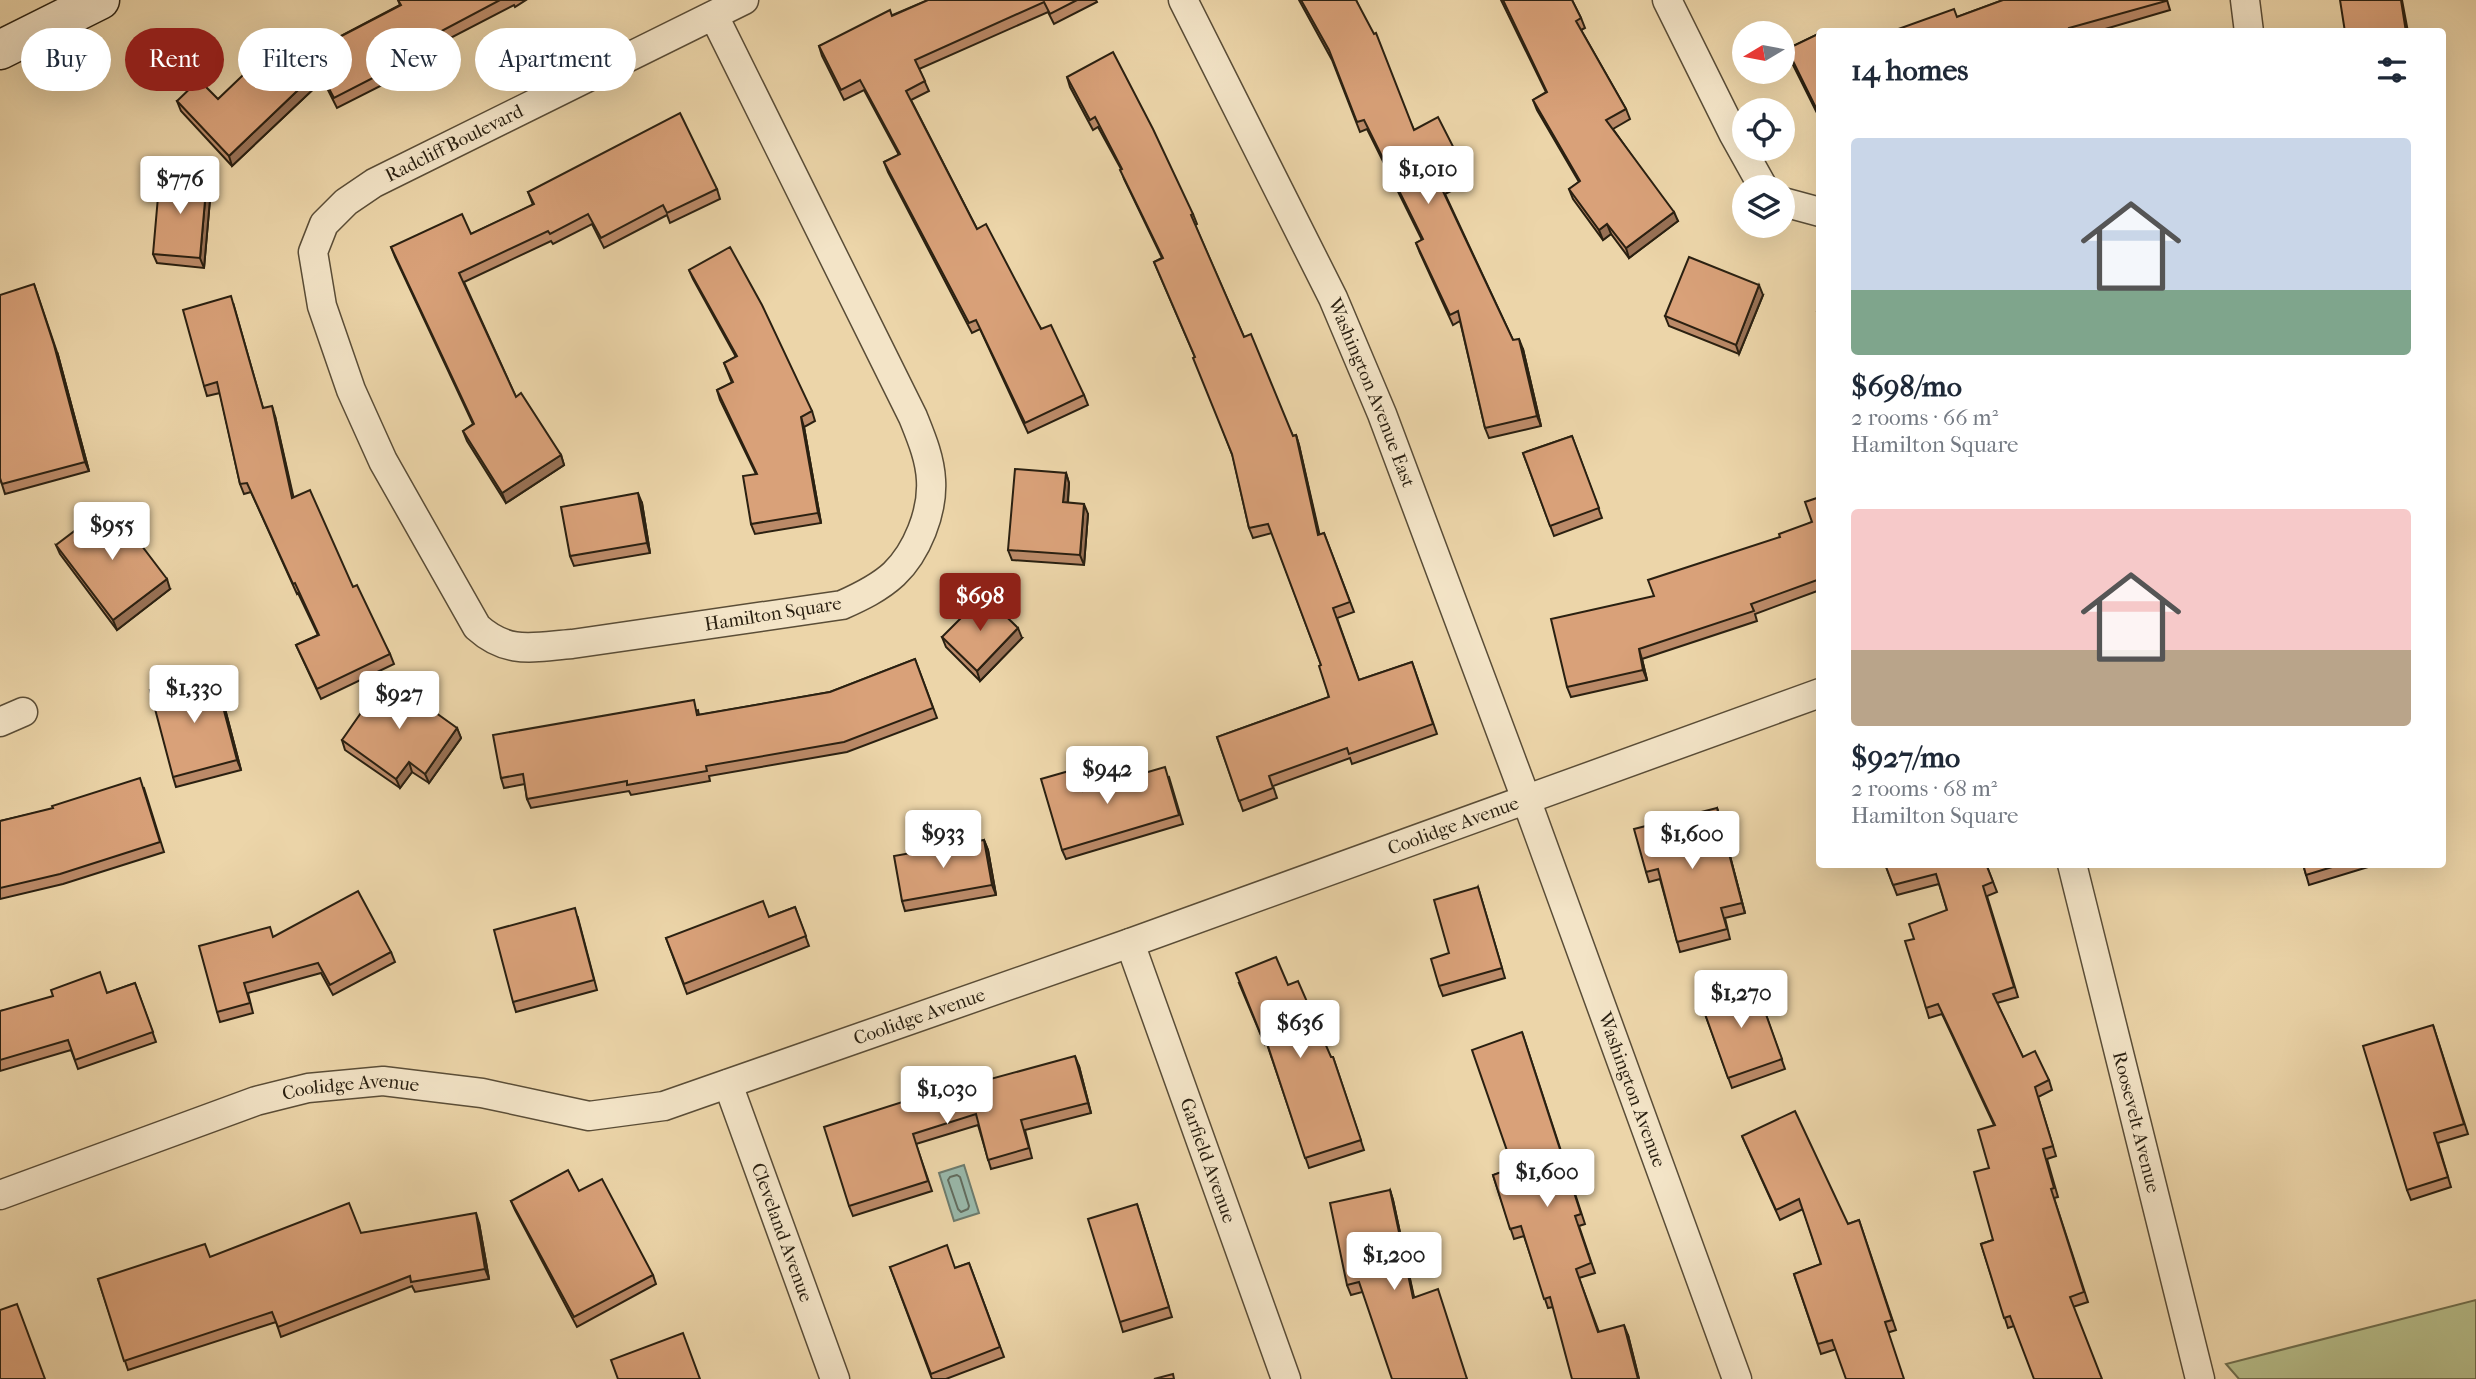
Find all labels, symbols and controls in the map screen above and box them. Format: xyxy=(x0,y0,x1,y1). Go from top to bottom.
north arrow xyxy=(1732,21,1796,84)
map controls xyxy=(1732,21,1795,238)
chip: Buy xyxy=(21,28,111,91)
chip: Rent xyxy=(125,28,224,91)
chip: Filters xyxy=(238,28,352,91)
chip: New xyxy=(366,28,461,91)
chip: Apartment xyxy=(475,28,636,91)
icon: filters xyxy=(2373,51,2411,89)
text: 14 homes xyxy=(1851,53,1968,88)
button: locate xyxy=(1732,98,1795,161)
street label: Radcliff Boulevard xyxy=(382,100,527,187)
pin: $1,010 xyxy=(1371,146,1485,206)
text: $1,010 xyxy=(1399,155,1457,182)
pin: $776 xyxy=(139,156,221,216)
text: $776 xyxy=(156,165,204,192)
button: layers xyxy=(1732,175,1795,238)
icon: home xyxy=(2068,183,2194,309)
street label: Washington Avenue East xyxy=(1323,294,1419,491)
text: $698/mo xyxy=(1851,369,1962,404)
text: 2 rooms · 66 m² xyxy=(1851,404,1998,431)
text: Hamilton Square xyxy=(1851,431,2018,458)
pin: $955 xyxy=(71,503,153,562)
text: $955 xyxy=(90,511,134,538)
icon: home xyxy=(2068,554,2194,680)
pin: $698 xyxy=(939,574,1021,633)
text: $698 xyxy=(956,582,1004,609)
street label: Hamilton Square xyxy=(703,592,843,636)
pin: $1,330 xyxy=(137,666,251,725)
pin: $927 xyxy=(358,672,440,731)
text: $1,330 xyxy=(165,674,223,701)
text: $927 xyxy=(375,680,423,707)
text: $927/mo xyxy=(1851,740,1960,775)
pin: $942 xyxy=(1066,746,1148,806)
text: $942 xyxy=(1082,755,1132,782)
text: 2 rooms · 68 m² xyxy=(1851,775,1997,802)
street label: Coolidge Avenue xyxy=(1385,792,1522,860)
text: Hamilton Square xyxy=(1851,802,2018,829)
pin: $933 xyxy=(902,810,984,870)
pin: $1,600 xyxy=(1635,812,1749,871)
text: $933 xyxy=(921,819,965,846)
text: $1,600 xyxy=(1660,820,1724,847)
pin: $1,270 xyxy=(1684,970,1798,1030)
text: $1,270 xyxy=(1710,979,1772,1006)
street label: Coolidge Avenue xyxy=(851,984,988,1050)
pin: $636 xyxy=(1259,1000,1341,1060)
street label: Washington Avenue xyxy=(1593,1008,1670,1170)
text: $636 xyxy=(1277,1009,1324,1036)
street label: Roosevelt Avenue xyxy=(2108,1049,2164,1195)
pin: $1,030 xyxy=(890,1066,1004,1126)
street label: Coolidge Avenue xyxy=(280,1070,420,1105)
text: $1,030 xyxy=(917,1075,977,1102)
street label: Garfield Avenue xyxy=(1175,1095,1240,1226)
pin: $1,600 xyxy=(1490,1150,1604,1209)
text: $1,600 xyxy=(1515,1158,1579,1185)
street label: Cleveland Avenue xyxy=(747,1160,817,1305)
pin: $1,200 xyxy=(1337,1232,1451,1292)
text: $1,200 xyxy=(1363,1241,1425,1268)

